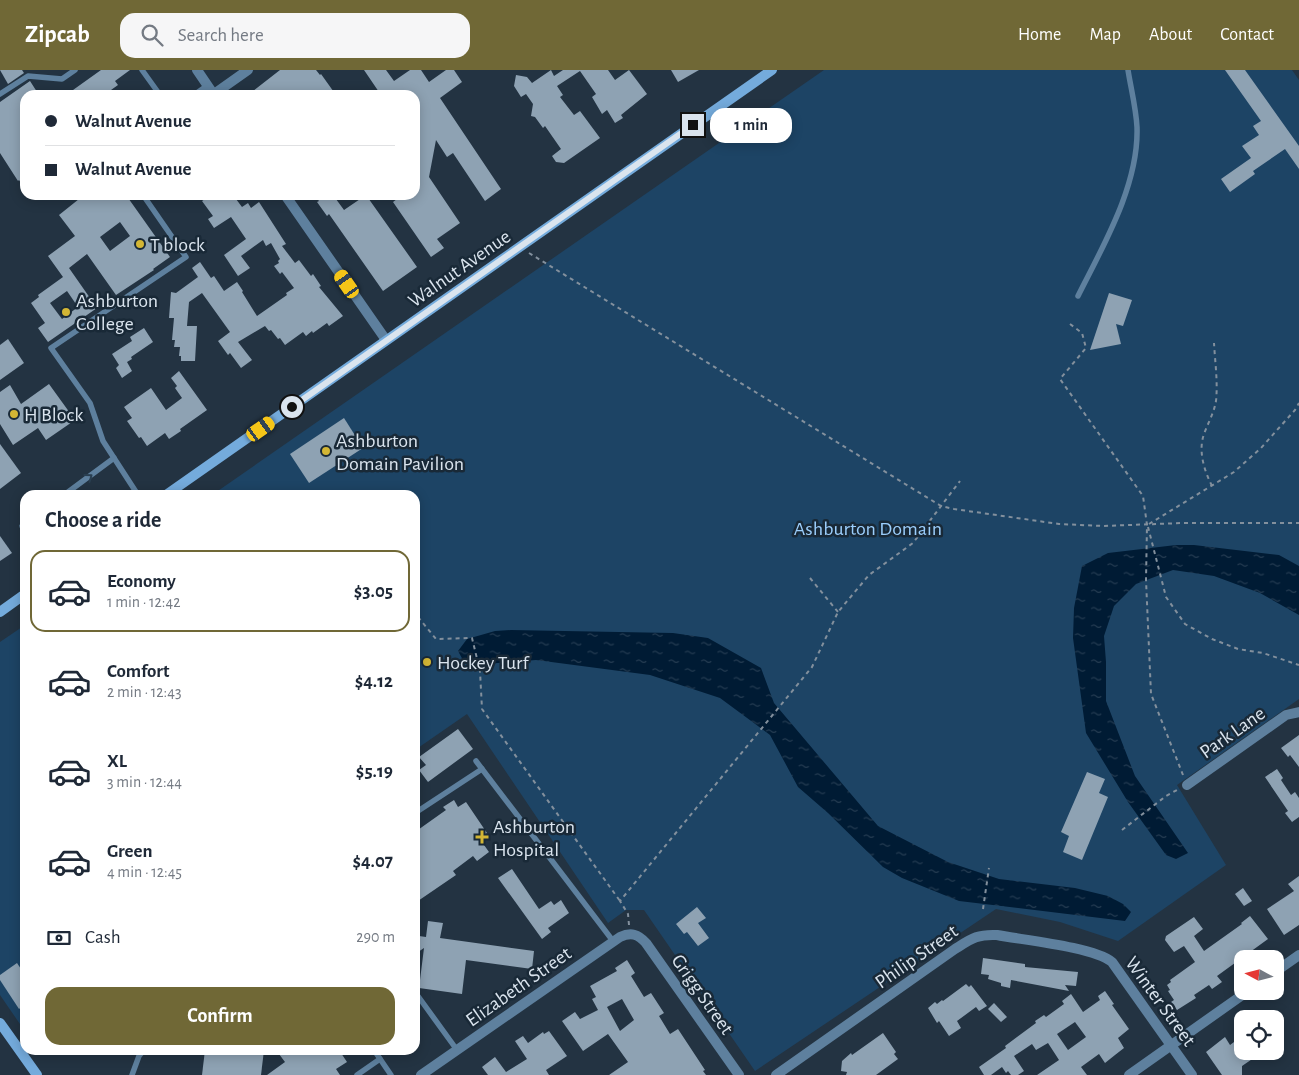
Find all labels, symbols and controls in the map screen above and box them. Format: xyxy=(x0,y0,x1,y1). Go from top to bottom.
search box xyxy=(120,13,470,58)
icon: search xyxy=(138,21,166,49)
text: Zipcab xyxy=(25,23,90,47)
text: Search here xyxy=(178,26,264,45)
text: Home xyxy=(1018,26,1061,44)
text: Map xyxy=(1089,26,1121,44)
text: About xyxy=(1149,26,1192,44)
text: Contact xyxy=(1220,26,1274,44)
callout: 1 min xyxy=(710,108,793,142)
text: Walnut Avenue xyxy=(75,112,192,131)
route end xyxy=(682,114,704,136)
text: 1 min xyxy=(734,117,768,133)
text: Walnut Avenue xyxy=(75,160,192,179)
street label: Walnut Avenue xyxy=(405,226,514,311)
place label: T block xyxy=(150,235,205,255)
marker: T block xyxy=(134,238,146,250)
car xyxy=(332,267,361,301)
place label: Ashburton College xyxy=(76,291,158,334)
marker: Ashburton College xyxy=(60,306,72,318)
route start xyxy=(281,396,303,418)
place label: H Block xyxy=(24,405,83,425)
marker: H Block xyxy=(8,408,20,420)
car xyxy=(244,414,277,444)
place label: Ashburton Domain Pavilion xyxy=(336,431,464,474)
marker: Ashburton Domain Pavilion xyxy=(320,445,332,457)
one-way arrow xyxy=(83,474,92,482)
text: Choose a ride xyxy=(45,509,161,531)
park label: Ashburton Domain xyxy=(794,519,942,539)
icon: car xyxy=(47,569,92,614)
text: Economy xyxy=(107,572,176,591)
text: $3.05 xyxy=(354,582,393,601)
text: 1 min · 12:42 xyxy=(107,594,180,610)
place label: Hockey Turf xyxy=(437,653,529,673)
marker: Hockey Turf xyxy=(421,656,433,668)
icon: car xyxy=(47,659,92,704)
text: Comfort xyxy=(107,662,169,681)
text: $4.12 xyxy=(355,672,393,691)
text: 2 min · 12:43 xyxy=(107,684,182,700)
street label: Park Lane xyxy=(1196,703,1269,762)
icon: car xyxy=(47,749,92,794)
text: XL xyxy=(107,752,127,771)
text: $5.19 xyxy=(356,762,393,781)
text: 3 min · 12:44 xyxy=(107,774,182,790)
place label: Ashburton Hospital xyxy=(493,817,575,860)
marker: Ashburton Hospital xyxy=(475,830,489,844)
icon: car xyxy=(47,839,92,884)
text: Green xyxy=(107,842,153,861)
text: $4.07 xyxy=(352,852,393,871)
text: 4 min · 12:45 xyxy=(107,864,182,880)
street label: Philip Street xyxy=(872,921,962,993)
icon: cash xyxy=(45,924,73,952)
text: Cash xyxy=(85,928,121,947)
text: 290 m xyxy=(356,929,395,945)
street label: Elizabeth Street xyxy=(462,943,575,1030)
north arrow xyxy=(1234,950,1284,1000)
map controls xyxy=(1234,950,1284,1060)
street label: Grigg Street xyxy=(667,951,737,1039)
street label: Winter Street xyxy=(1121,953,1200,1051)
button: Confirm xyxy=(45,987,395,1045)
button: locate xyxy=(1234,1010,1284,1060)

